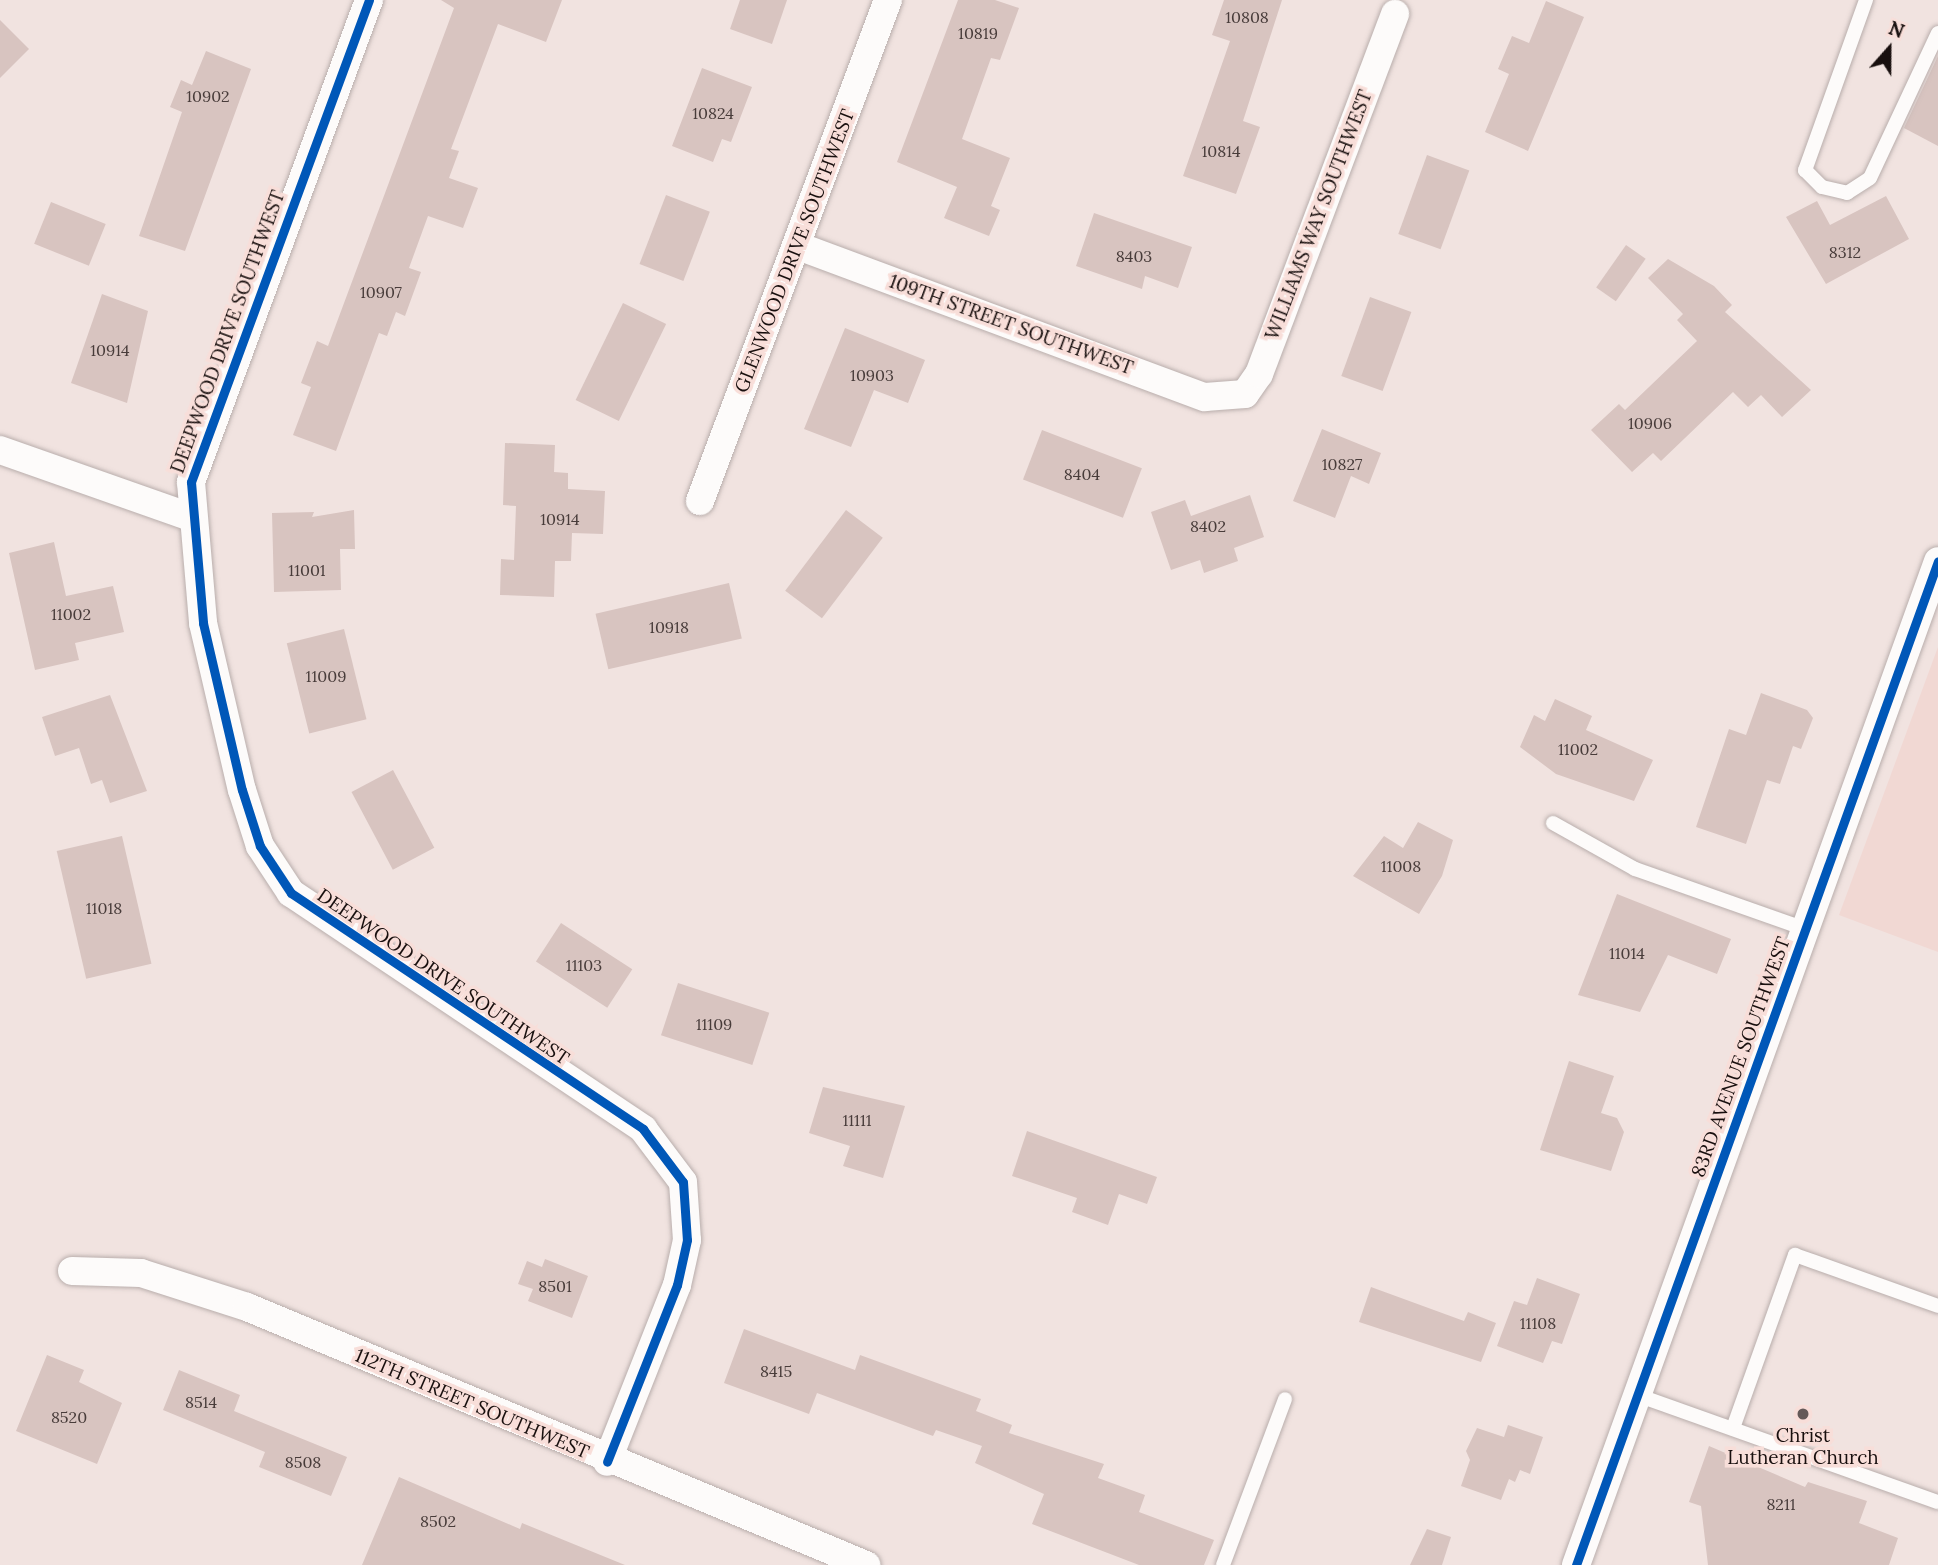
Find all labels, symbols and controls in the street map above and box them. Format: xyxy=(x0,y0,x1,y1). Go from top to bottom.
house number: 10808 xyxy=(1225,7,1269,27)
north arrow xyxy=(1854,14,1924,84)
text: N xyxy=(1885,16,1908,43)
house number: 10819 xyxy=(958,23,998,43)
house number: 10902 xyxy=(186,86,230,106)
street label: WILLIAMS WAY SOUTHWEST xyxy=(1261,87,1377,343)
house number: 10824 xyxy=(692,103,734,123)
street label: GLENWOOD DRIVE SOUTHWEST xyxy=(730,106,860,396)
house number: 10814 xyxy=(1201,141,1241,161)
street label: DEEPWOOD DRIVE SOUTHWEST xyxy=(166,188,290,476)
house number: 8312 xyxy=(1829,242,1861,262)
house number: 8403 xyxy=(1116,246,1152,266)
street label: 109TH STREET SOUTHWEST xyxy=(886,270,1136,380)
house number: 10907 xyxy=(360,282,402,302)
house number: 10914 xyxy=(90,340,130,360)
house number: 10903 xyxy=(850,365,894,385)
house number: 10906 xyxy=(1628,413,1672,433)
house number: 10827 xyxy=(1322,454,1362,474)
house number: 8404 xyxy=(1064,464,1100,484)
house number: 10914 xyxy=(540,509,580,529)
house number: 8402 xyxy=(1190,516,1226,536)
house number: 11001 xyxy=(288,560,326,580)
house number: 11002 xyxy=(51,604,91,624)
house number: 10918 xyxy=(649,617,689,637)
house number: 11009 xyxy=(306,666,346,686)
house number: 11002 xyxy=(1558,739,1598,759)
house number: 11008 xyxy=(1381,856,1421,876)
street label: DEEPWOOD DRIVE SOUTHWEST xyxy=(313,884,573,1070)
house number: 11018 xyxy=(86,898,122,918)
street label: 83RD AVENUE SOUTHWEST xyxy=(1687,934,1795,1180)
house number: 11014 xyxy=(1609,943,1645,963)
house number: 11103 xyxy=(566,955,602,975)
house number: 11109 xyxy=(696,1014,732,1034)
house number: 11111 xyxy=(842,1110,872,1130)
house number: 8501 xyxy=(538,1276,572,1296)
house number: 11108 xyxy=(1520,1313,1556,1333)
street label: 112TH STREET SOUTHWEST xyxy=(351,1344,593,1464)
house number: 8415 xyxy=(760,1361,792,1381)
house number: 8514 xyxy=(185,1392,217,1412)
marker: Christ Lutheran Church xyxy=(1795,1406,1811,1422)
house number: 8520 xyxy=(51,1407,87,1427)
place label: Christ Lutheran Church xyxy=(1727,1425,1879,1469)
house number: 8508 xyxy=(285,1452,321,1472)
house number: 8211 xyxy=(1766,1494,1796,1514)
house number: 8502 xyxy=(420,1511,456,1531)

